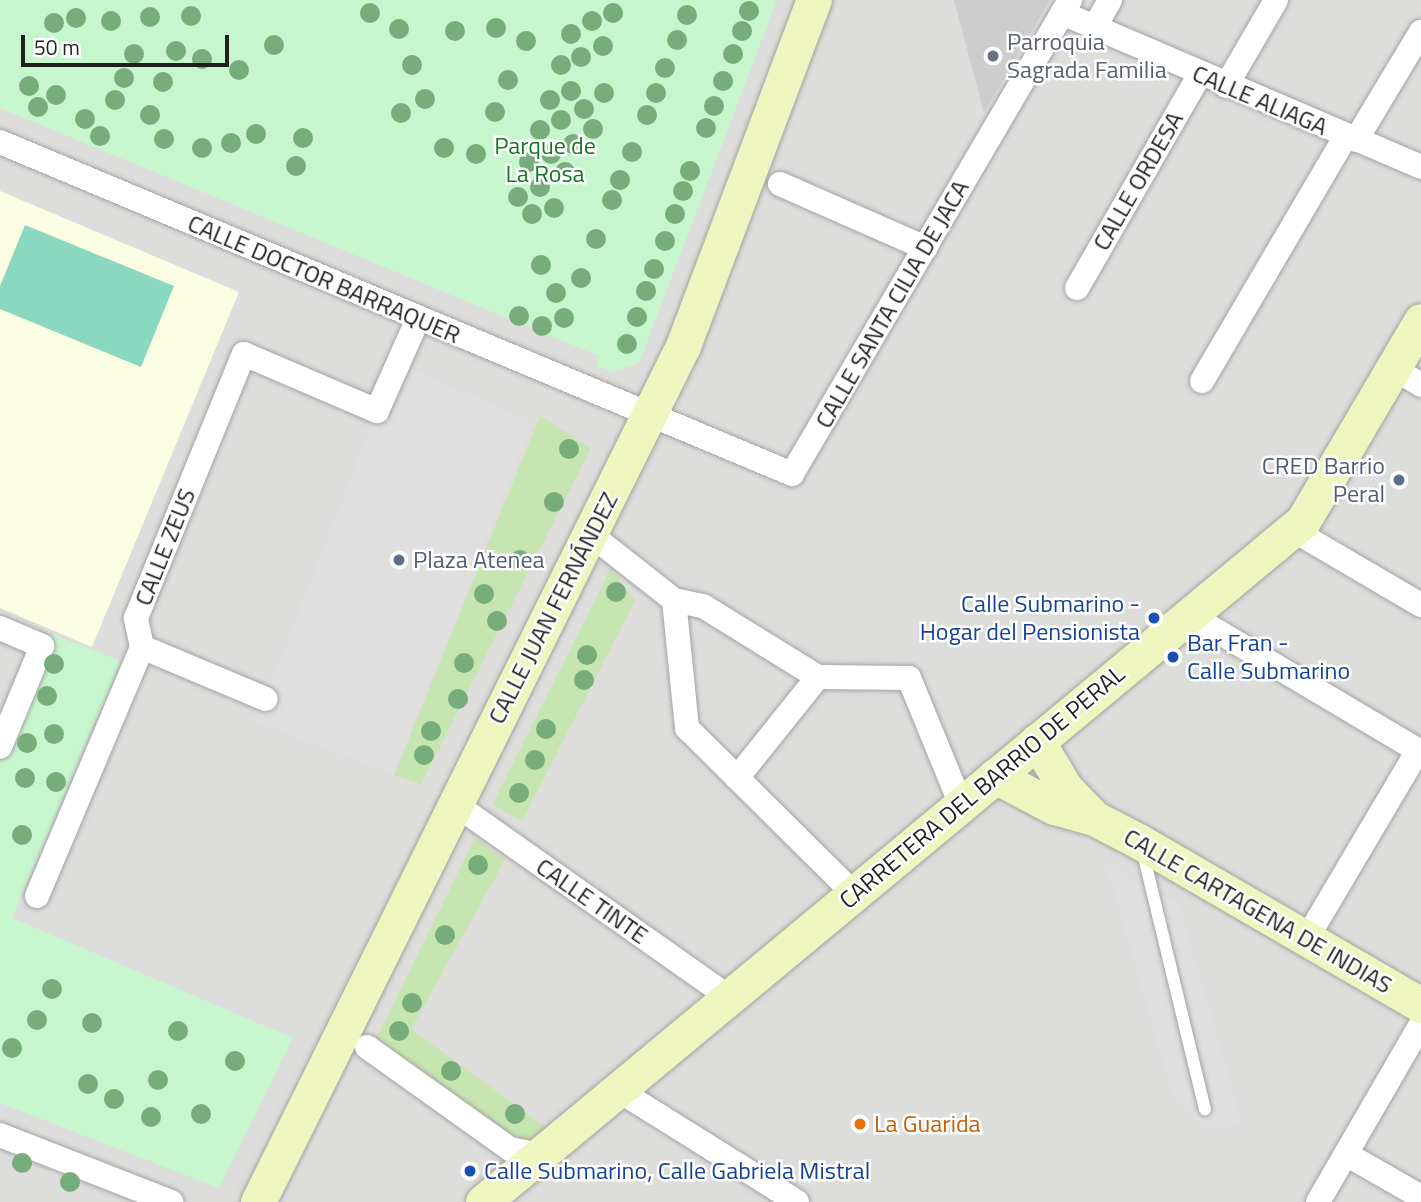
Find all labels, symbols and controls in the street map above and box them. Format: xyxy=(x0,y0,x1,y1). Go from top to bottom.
scale bar xyxy=(24,21,233,65)
place label: Parroquia Sagrada Familia xyxy=(1007,28,1167,84)
text: 50 m xyxy=(34,31,80,63)
marker: Parroquia Sagrada Familia xyxy=(985,48,1001,64)
street label: CALLE ALIAGA xyxy=(1188,59,1332,141)
street label: CALLE ORDESA xyxy=(1087,107,1189,255)
park label: Parque de La Rosa xyxy=(494,132,596,188)
street label: CALLE SANTA CILIA DE JACA xyxy=(809,175,975,433)
street label: CALLE DOCTOR BARRAQUER xyxy=(184,209,464,349)
place label: CRED Barrio Peral xyxy=(1262,452,1385,508)
marker: CRED Barrio Peral xyxy=(1391,472,1407,488)
street label: CALLE ZEUS xyxy=(129,484,201,610)
street label: CALLE JUAN FERNÁNDEZ xyxy=(482,487,624,729)
place label: Plaza Atenea xyxy=(413,546,545,574)
marker: Plaza Atenea xyxy=(391,552,407,568)
place label: Calle Submarino - Hogar del Pensionista xyxy=(920,590,1140,646)
marker: Calle Submarino - Hogar del Pensionista xyxy=(1146,610,1162,626)
place label: Bar Fran - Calle Submarino xyxy=(1187,629,1350,685)
marker: Bar Fran - Calle Submarino xyxy=(1165,649,1181,665)
street label: CARRETERA DEL BARRIO DE PERAL xyxy=(834,659,1130,915)
street label: CALLE CARTAGENA DE INDIAS xyxy=(1119,822,1397,1000)
street label: CALLE TINTE xyxy=(531,852,653,950)
place label: La Guarida xyxy=(874,1110,981,1138)
marker: La Guarida xyxy=(852,1116,868,1132)
place label: Calle Submarino, Calle Gabriela Mistral xyxy=(484,1157,870,1185)
marker: Calle Submarino, Calle Gabriela Mistral xyxy=(462,1163,478,1179)

